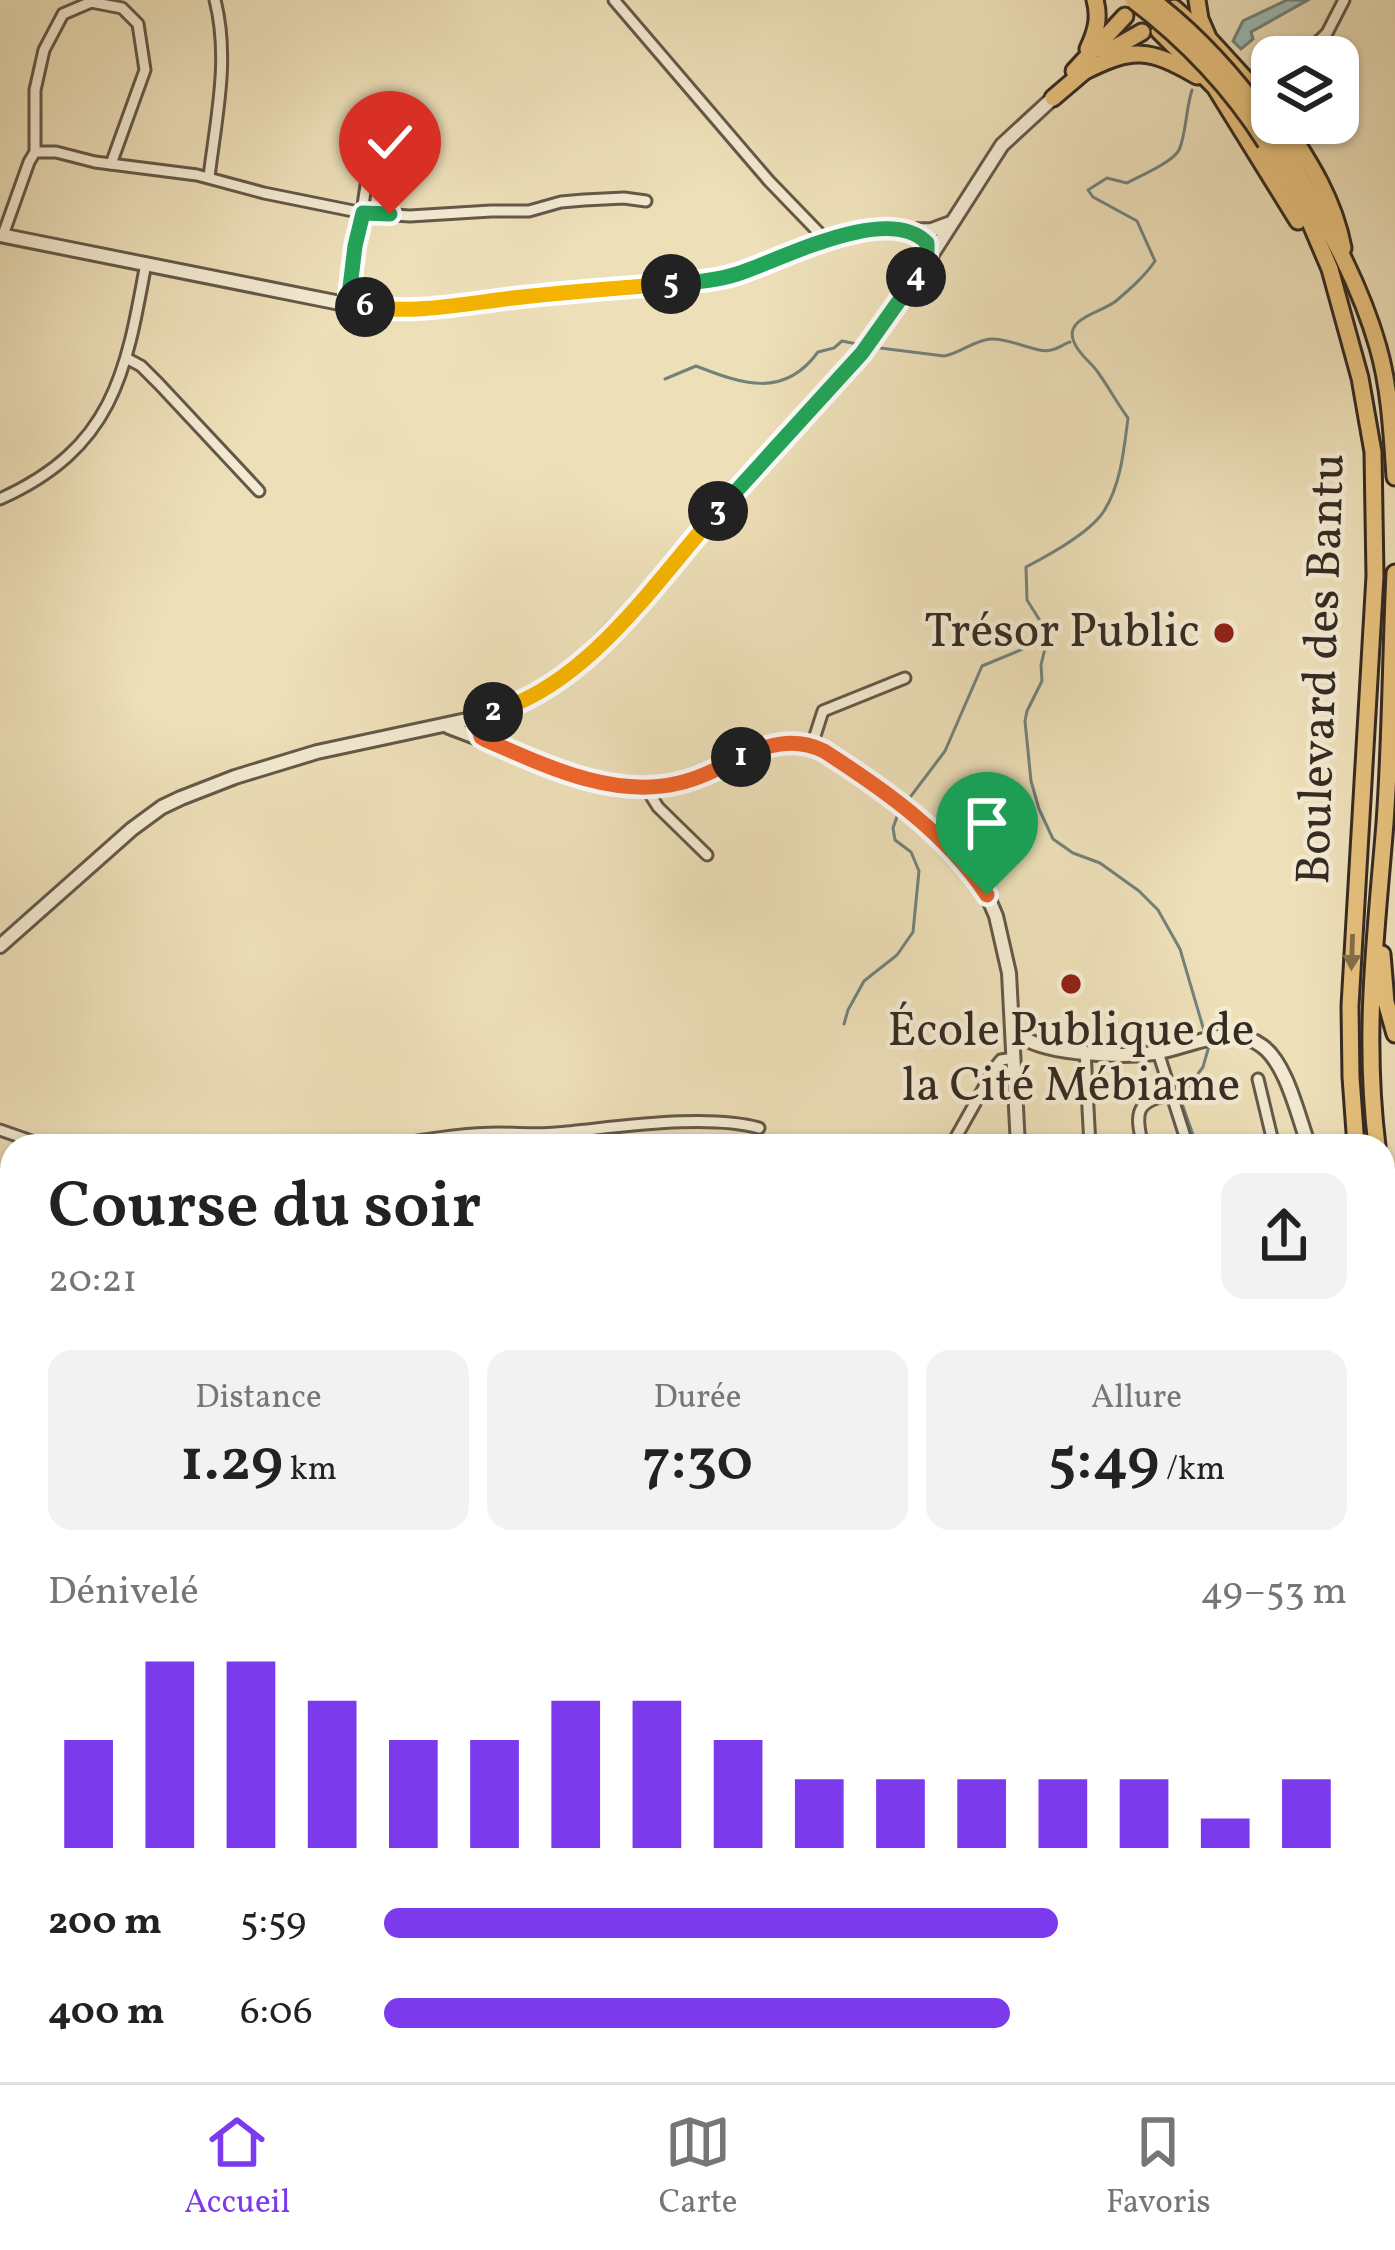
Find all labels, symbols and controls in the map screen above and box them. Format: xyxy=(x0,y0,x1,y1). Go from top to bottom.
map controls xyxy=(1251,36,1359,144)
button: layers xyxy=(1251,36,1359,144)
pin xyxy=(339,91,441,214)
icon: check xyxy=(357,109,423,175)
pin: 4 xyxy=(886,247,946,307)
pin: 5 xyxy=(641,254,701,314)
text: 4 xyxy=(906,254,926,300)
text: 5 xyxy=(663,261,679,307)
pin: 6 xyxy=(335,277,395,337)
text: 6 xyxy=(356,284,374,330)
street label: Boulevard des Bantu xyxy=(1282,452,1364,886)
pin: 3 xyxy=(688,481,748,541)
text: 3 xyxy=(710,488,726,534)
place label: Trésor Public xyxy=(924,600,1200,667)
marker: Trésor Public xyxy=(1211,620,1237,646)
pin: 2 xyxy=(463,682,523,742)
text: 2 xyxy=(484,689,502,735)
pin: 1 xyxy=(711,727,771,787)
text: 1 xyxy=(734,734,748,780)
pin xyxy=(936,772,1038,895)
icon: arrive xyxy=(954,790,1020,856)
one-way arrow xyxy=(1342,934,1361,972)
marker: École Publique de la Cité Mébiame xyxy=(1058,971,1084,997)
place label: École Publique de la Cité Mébiame xyxy=(887,999,1255,1121)
text: Course du soir xyxy=(48,1163,481,1255)
button: share xyxy=(1221,1173,1347,1299)
text: 20:21 xyxy=(48,1254,137,1308)
text: Distance xyxy=(195,1376,322,1422)
text: Durée xyxy=(654,1376,741,1422)
text: Allure xyxy=(1091,1376,1182,1422)
text: 1.29 xyxy=(180,1422,283,1505)
text: 7:30 xyxy=(642,1422,753,1505)
text: 5:49 xyxy=(1048,1422,1159,1505)
text: km xyxy=(283,1448,337,1494)
text: /km xyxy=(1159,1448,1225,1494)
text: Dénivelé xyxy=(48,1566,199,1620)
text: 49–53 m xyxy=(1200,1566,1347,1620)
text: 200 m xyxy=(48,1896,162,1950)
text: 5:59 xyxy=(240,1896,306,1950)
text: 400 m xyxy=(48,1986,165,2040)
text: 6:06 xyxy=(240,1986,313,2040)
tab: Accueil xyxy=(184,2109,290,2227)
tab: Carte xyxy=(659,2109,737,2227)
tab: Favoris xyxy=(1106,2109,1211,2227)

